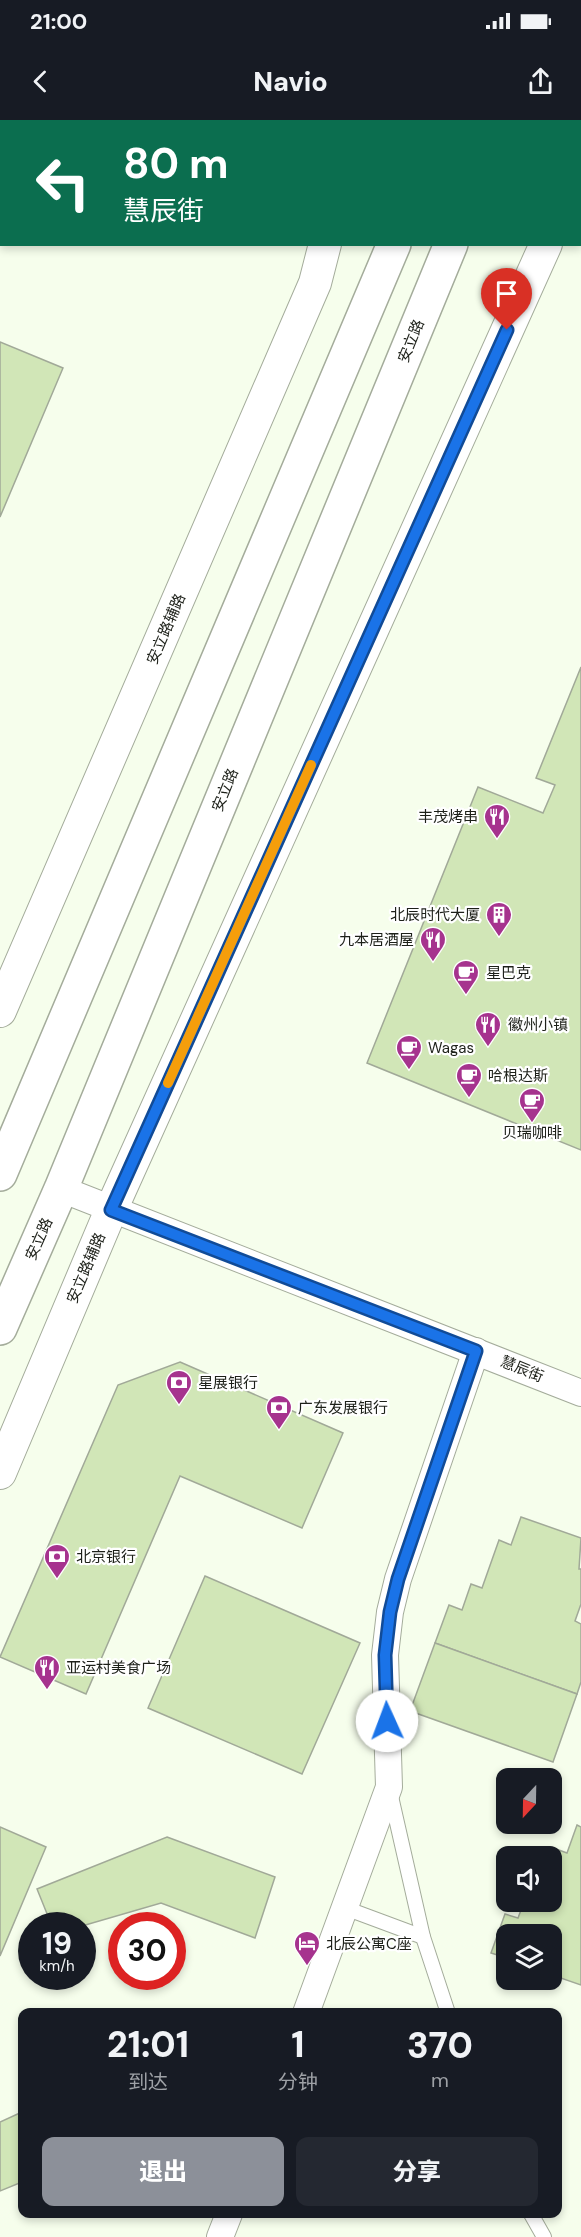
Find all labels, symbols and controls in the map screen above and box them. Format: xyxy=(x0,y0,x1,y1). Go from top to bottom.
text: 21:00 xyxy=(30,7,87,36)
text: Navio xyxy=(253,64,328,99)
icon: back xyxy=(24,65,57,98)
icon: share xyxy=(524,65,557,98)
text: 80 m xyxy=(123,136,229,191)
icon: left xyxy=(24,144,102,222)
text: 慧辰街 xyxy=(123,193,204,228)
pin xyxy=(481,268,532,330)
icon: arrive xyxy=(490,277,523,310)
street label: 安立路 xyxy=(393,316,429,366)
street label: 安立路辅路 xyxy=(142,591,190,667)
street label: 安立路 xyxy=(207,765,243,815)
restaurant icon: 丰茂烤串 xyxy=(482,802,512,840)
place label: 丰茂烤串 xyxy=(418,807,478,827)
building icon: 北辰时代大厦 xyxy=(484,900,514,938)
place label: 北辰时代大厦 xyxy=(390,905,480,925)
restaurant icon: 九本居酒屋 xyxy=(418,925,448,963)
place label: 九本居酒屋 xyxy=(339,930,414,950)
cafe icon: 星巴克 xyxy=(451,958,481,996)
place label: 星巴克 xyxy=(486,963,531,983)
restaurant icon: 徽州小镇 xyxy=(473,1010,503,1048)
place label: 徽州小镇 xyxy=(508,1015,568,1035)
cafe icon: Wagas xyxy=(394,1033,424,1071)
place label: Wagas xyxy=(428,1038,474,1058)
cafe icon: 哈根达斯 xyxy=(454,1061,484,1099)
place label: 哈根达斯 xyxy=(488,1066,548,1086)
cafe icon: 贝瑞咖啡 xyxy=(517,1086,547,1124)
place label: 贝瑞咖啡 xyxy=(502,1123,562,1143)
street label: 安立路 xyxy=(21,1214,57,1264)
street label: 安立路辅路 xyxy=(62,1230,110,1306)
street label: 慧辰街 xyxy=(497,1351,547,1387)
bank icon: 星展银行 xyxy=(164,1368,194,1406)
place label: 星展银行 xyxy=(198,1373,258,1393)
bank icon: 广东发展银行 xyxy=(264,1393,294,1431)
place label: 广东发展银行 xyxy=(298,1398,388,1418)
bank icon: 北京银行 xyxy=(42,1542,72,1580)
place label: 北京银行 xyxy=(76,1547,136,1567)
restaurant icon: 亚运村美食广场 xyxy=(32,1653,62,1691)
place label: 亚运村美食广场 xyxy=(66,1658,171,1678)
position arrow xyxy=(355,1689,419,1753)
north arrow xyxy=(496,1768,562,1834)
map controls xyxy=(496,1768,562,1990)
button: sound xyxy=(496,1846,562,1912)
speed limit sign: 30 xyxy=(108,1912,186,1990)
text: 19 xyxy=(42,1924,72,1963)
button: layers xyxy=(496,1924,562,1990)
hotel icon: 北辰公寓C座 xyxy=(292,1929,322,1967)
place label: 北辰公寓C座 xyxy=(326,1934,412,1954)
text: km/h xyxy=(39,1956,75,1976)
text: 21:01 xyxy=(107,2021,189,2068)
text: 1 xyxy=(291,2021,305,2068)
text: 370 xyxy=(407,2022,473,2069)
text: m xyxy=(431,2067,449,2093)
text: 到达 xyxy=(128,2069,168,2095)
text: 分钟 xyxy=(278,2069,318,2095)
button: 退出 xyxy=(42,2137,284,2206)
button: 分享 xyxy=(296,2137,538,2206)

